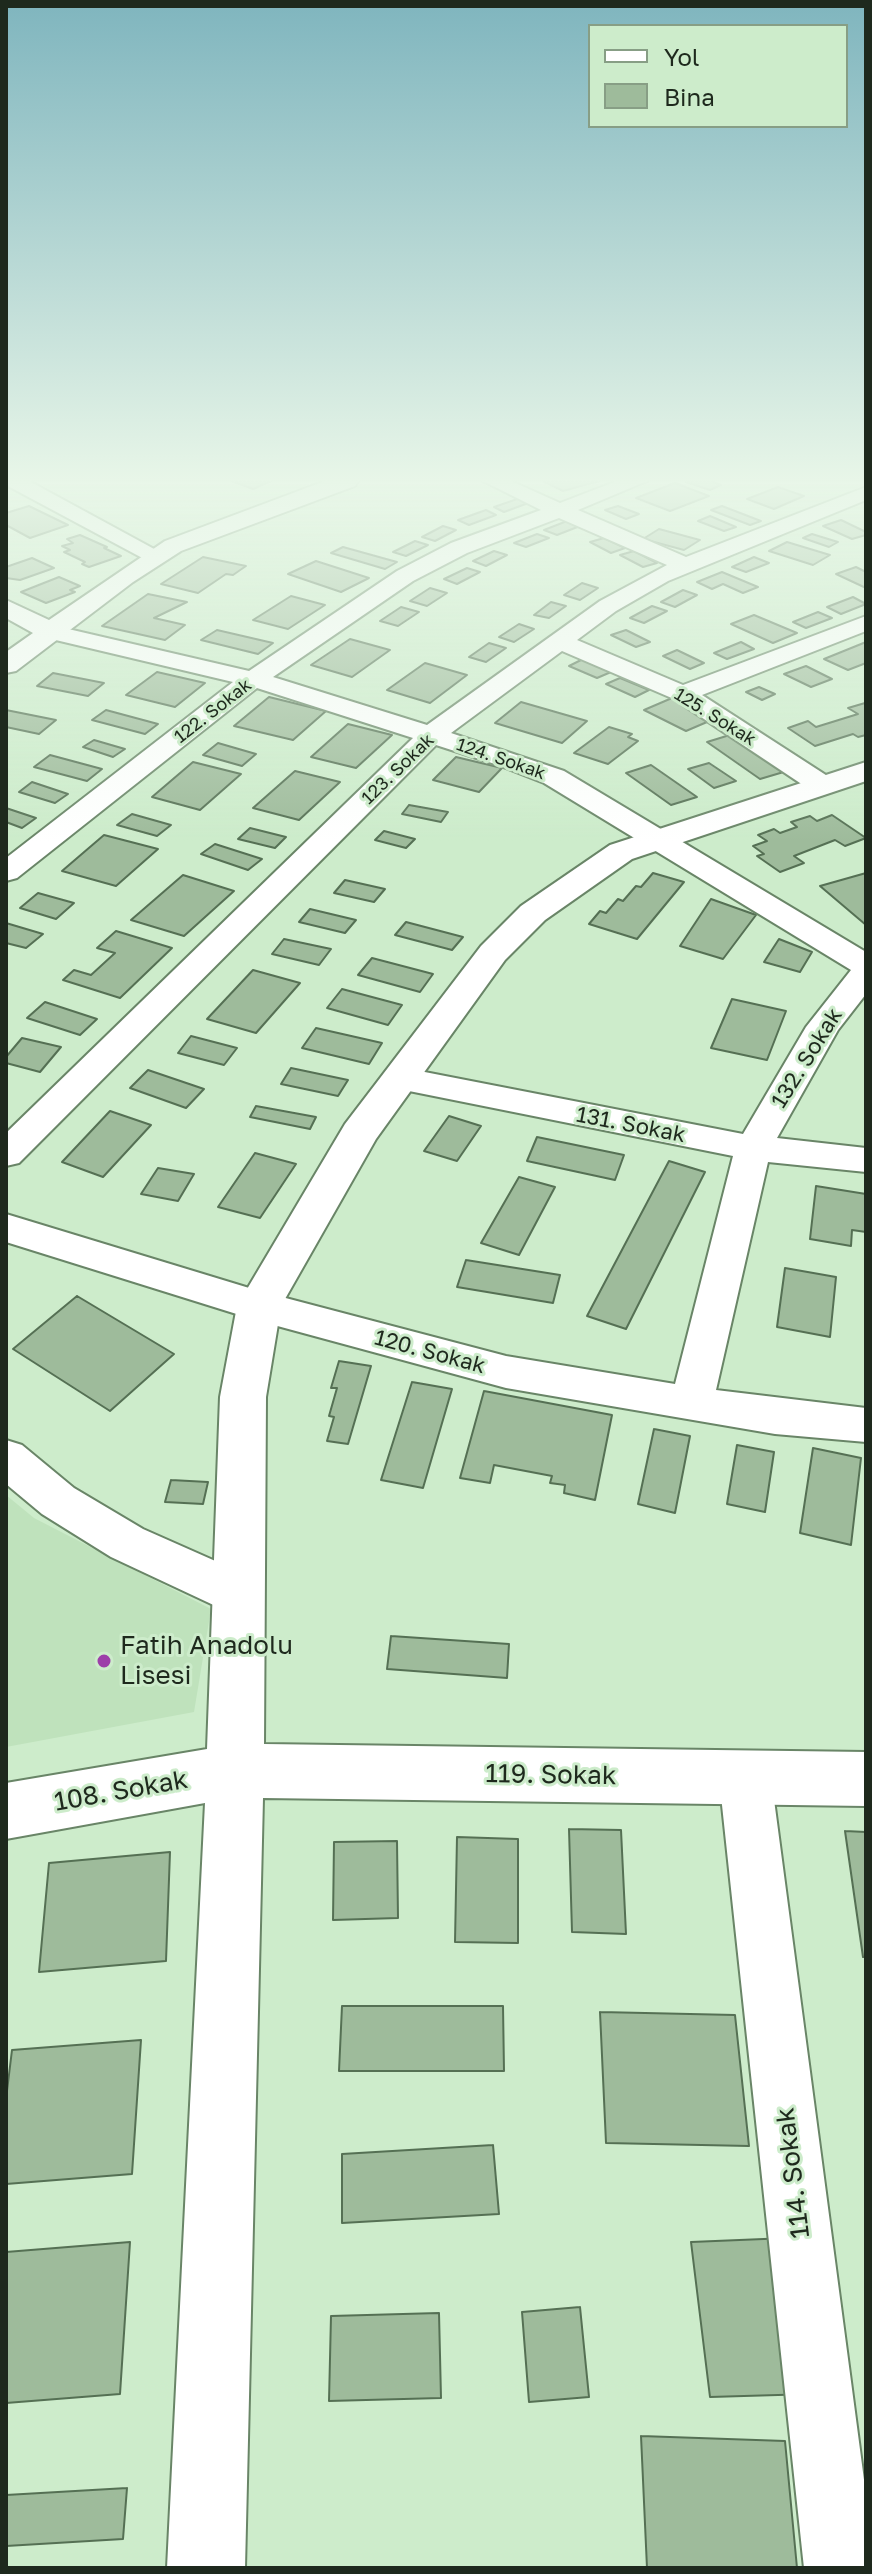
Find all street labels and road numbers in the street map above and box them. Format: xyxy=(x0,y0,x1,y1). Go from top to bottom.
street label: 122. Sokak xyxy=(170,674,256,748)
street label: 125. Sokak xyxy=(670,683,760,751)
street label: 123. Sokak xyxy=(357,729,439,809)
street label: 124. Sokak xyxy=(454,734,548,784)
street label: 132. Sokak xyxy=(766,1003,848,1113)
street label: 131. Sokak xyxy=(574,1101,688,1149)
street label: 120. Sokak xyxy=(372,1325,488,1379)
street label: 119. Sokak xyxy=(485,1758,617,1792)
street label: 108. Sokak xyxy=(52,1764,190,1818)
street label: 114. Sokak xyxy=(770,2106,816,2240)

